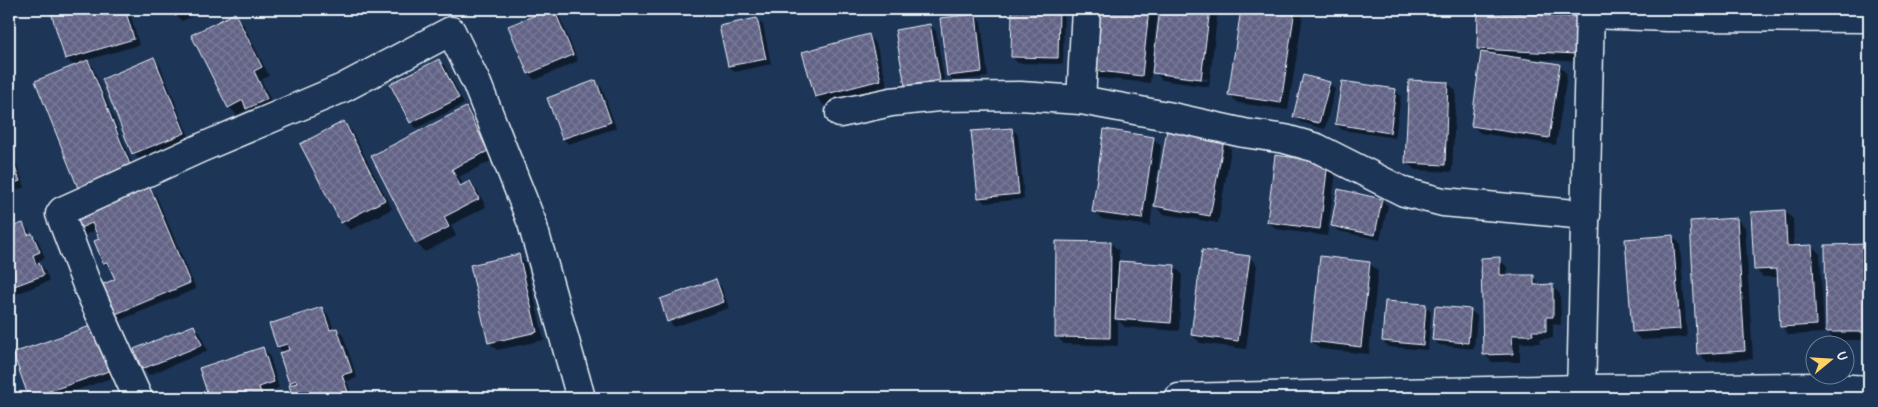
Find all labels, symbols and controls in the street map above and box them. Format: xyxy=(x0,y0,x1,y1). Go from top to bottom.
north arrow xyxy=(1806,334,1856,384)
text: U xyxy=(1833,349,1853,363)

